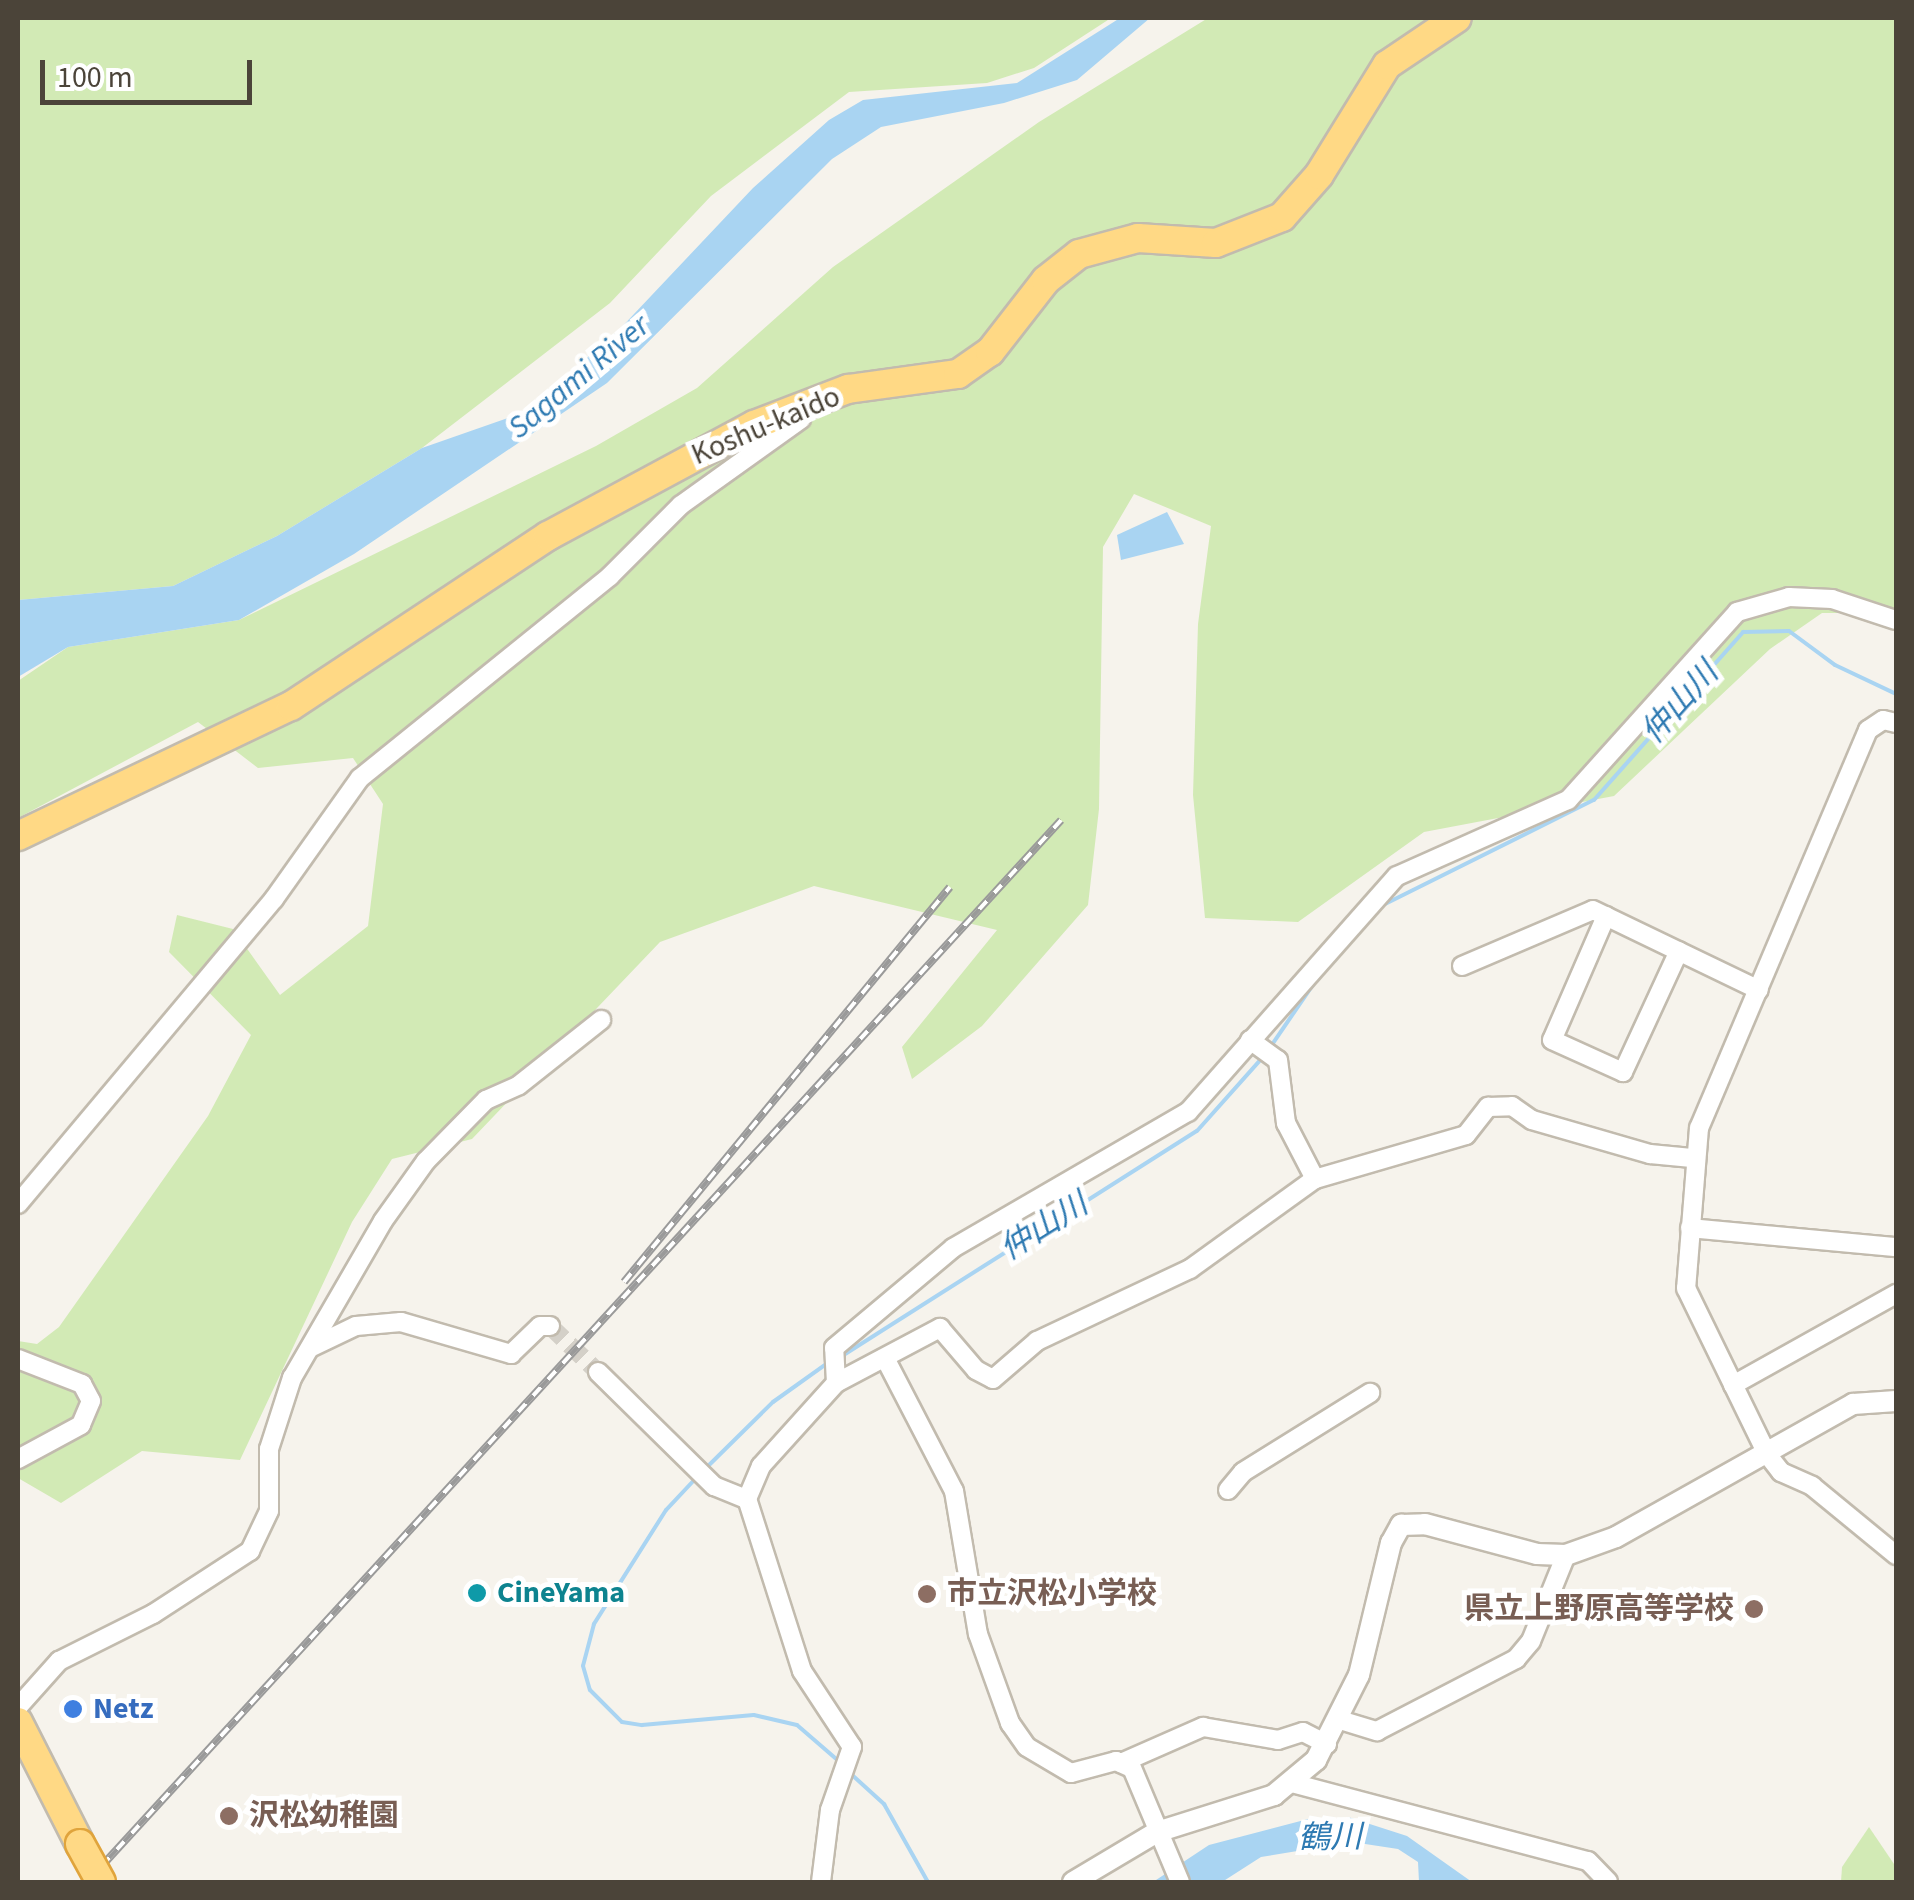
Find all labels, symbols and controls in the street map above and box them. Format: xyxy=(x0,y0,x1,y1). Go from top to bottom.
scale bar xyxy=(45,40,258,102)
text: 100 m xyxy=(57,56,133,99)
water label: Sagami River xyxy=(500,307,658,447)
street label: Koshu-kaido xyxy=(686,379,846,473)
water label: 仲山川 xyxy=(1634,654,1726,752)
water label: 仲山川 xyxy=(993,1185,1095,1269)
place label: CineYama xyxy=(497,1575,625,1611)
place label: 市立沢松小学校 xyxy=(947,1576,1157,1612)
marker: CineYama xyxy=(466,1582,488,1604)
marker: 市立沢松小学校 xyxy=(916,1583,938,1605)
place label: 県立上野原高等学校 xyxy=(1464,1591,1734,1627)
marker: 県立上野原高等学校 xyxy=(1743,1598,1765,1620)
place label: Netz xyxy=(93,1691,153,1727)
marker: Netz xyxy=(62,1698,84,1720)
place label: 沢松幼稚園 xyxy=(249,1798,399,1834)
marker: 沢松幼稚園 xyxy=(218,1805,240,1827)
water label: 鶴川 xyxy=(1298,1818,1362,1858)

